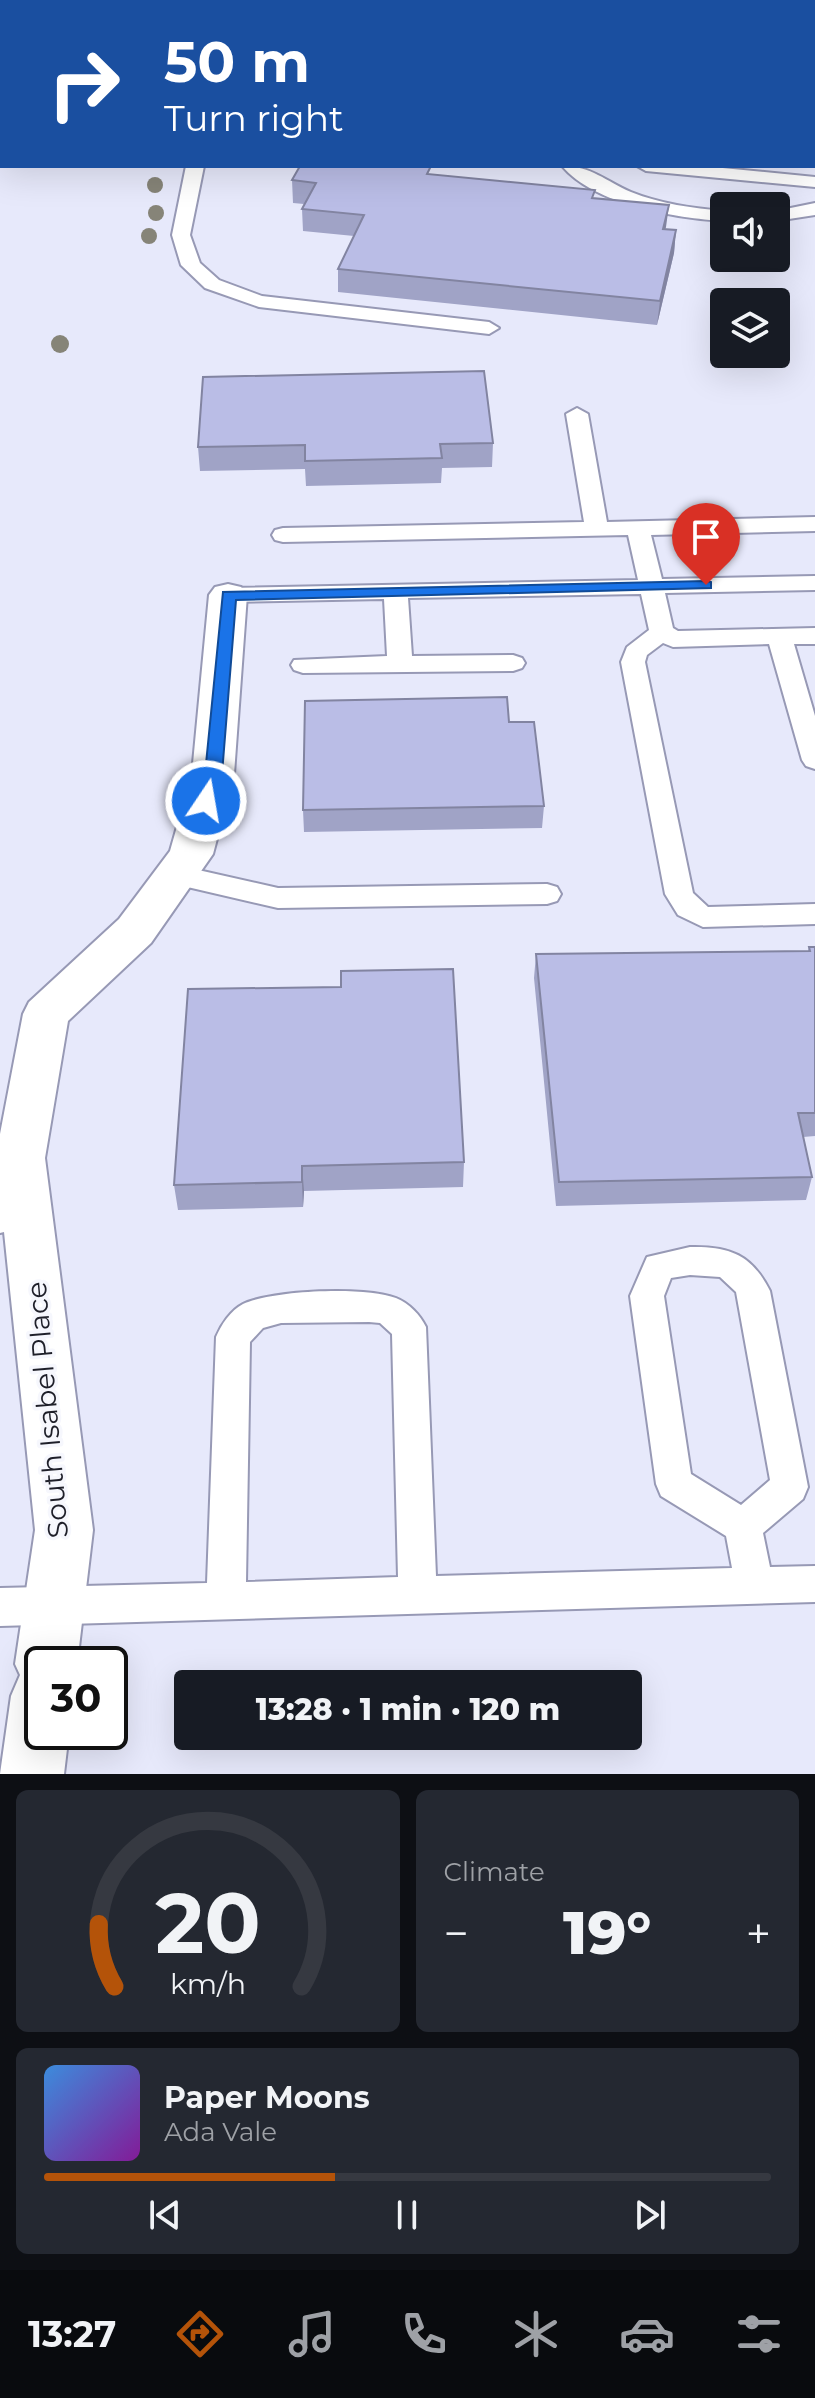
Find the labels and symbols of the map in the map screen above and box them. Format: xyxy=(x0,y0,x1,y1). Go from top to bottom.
pin xyxy=(672,503,740,585)
position arrow xyxy=(164,759,248,843)
street label: South Isabel Place xyxy=(19,1280,75,1540)
speed limit sign: 30 xyxy=(24,1646,128,1750)

